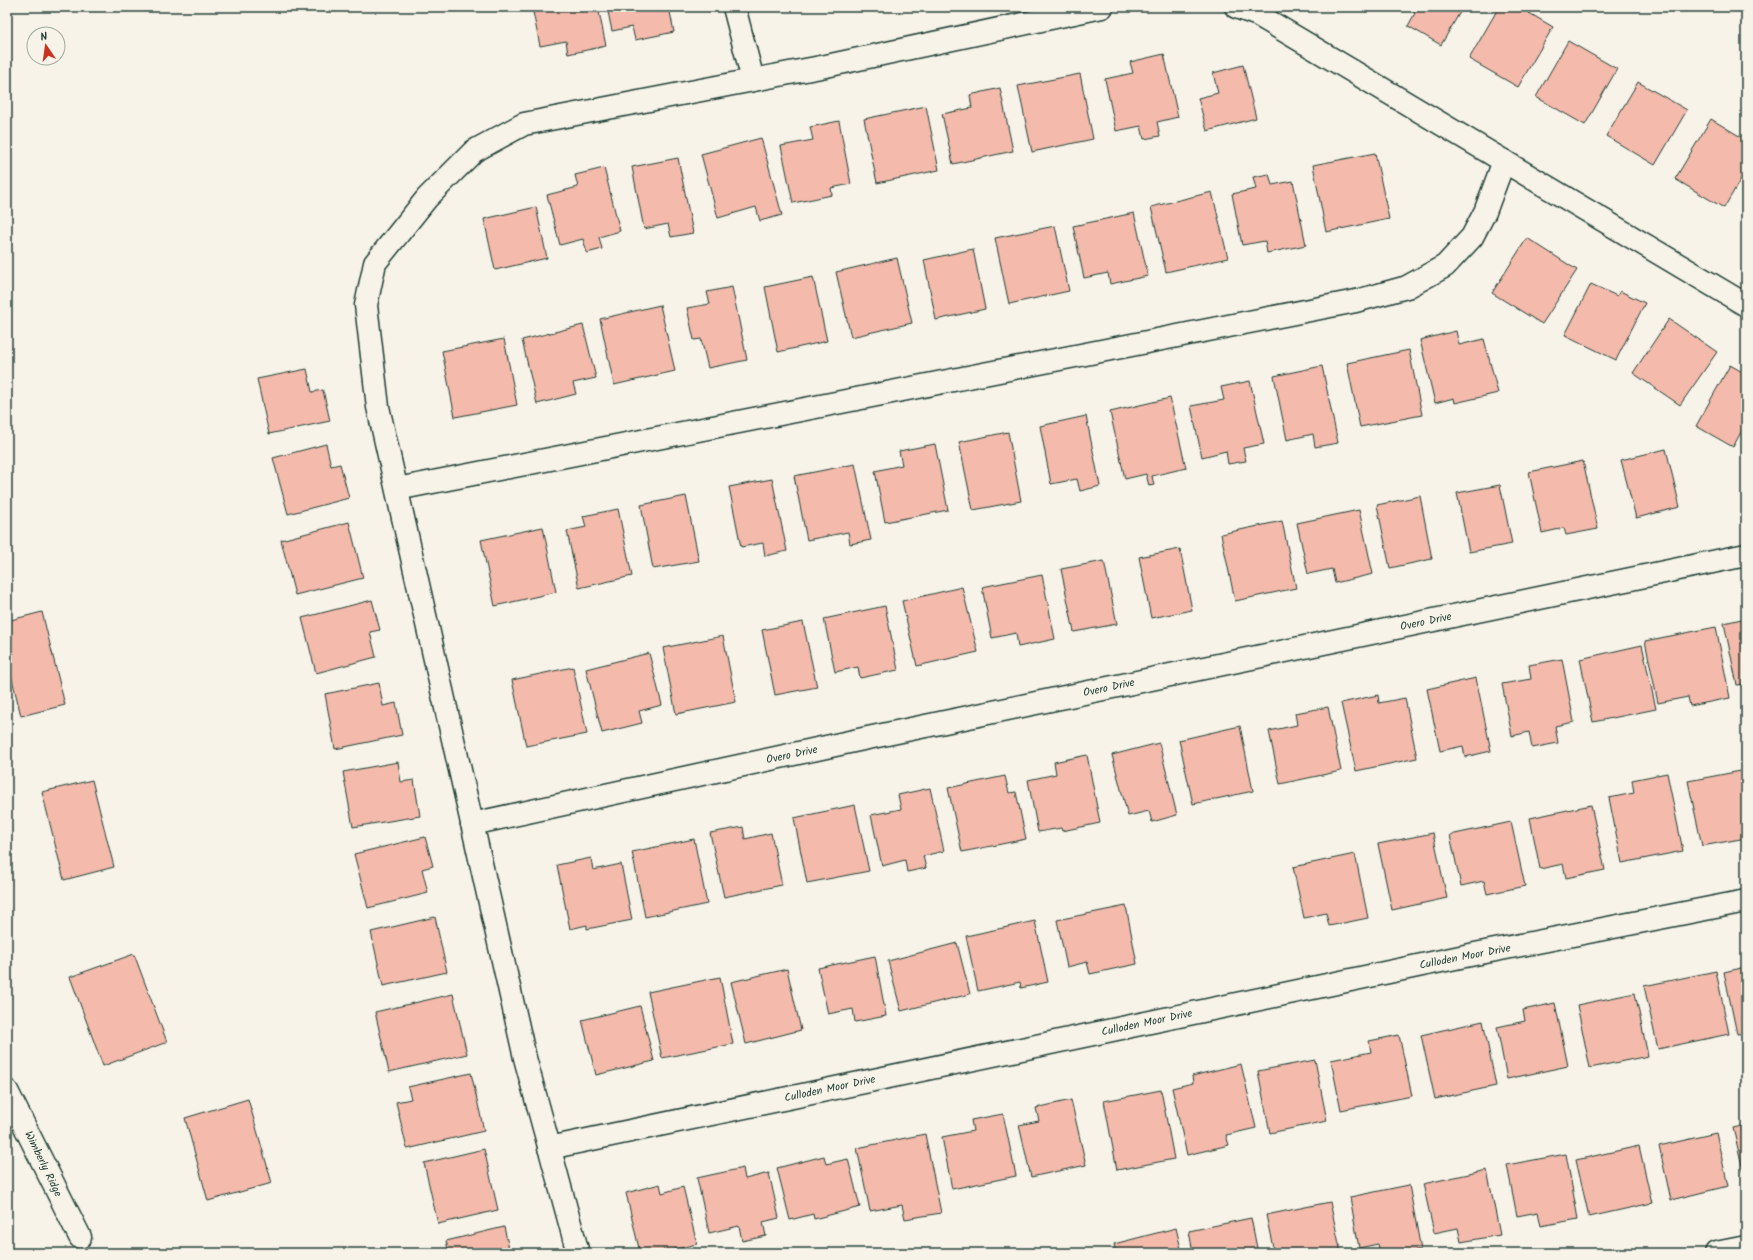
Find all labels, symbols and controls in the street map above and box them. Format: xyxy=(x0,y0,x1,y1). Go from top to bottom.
north arrow xyxy=(26,26,66,66)
text: N xyxy=(39,28,49,47)
street label: Overo Drive xyxy=(1399,608,1454,636)
street label: Overo Drive xyxy=(1082,674,1137,702)
street label: Overo Drive xyxy=(765,741,820,769)
street label: Culloden Moor Drive xyxy=(1418,939,1512,975)
street label: Culloden Moor Drive xyxy=(1100,1005,1194,1041)
street label: Culloden Moor Drive xyxy=(783,1071,877,1107)
street label: Wimberly Ridge xyxy=(19,1128,67,1200)

